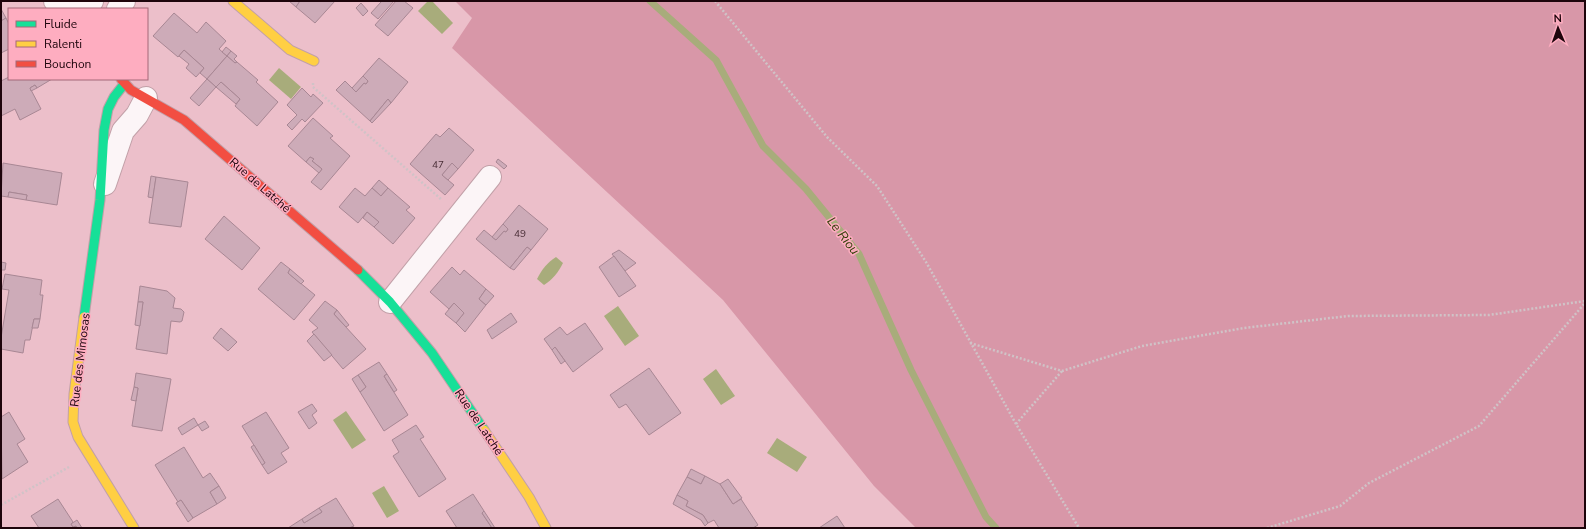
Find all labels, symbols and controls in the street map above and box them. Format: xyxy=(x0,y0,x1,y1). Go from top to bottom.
legend xyxy=(8,8,148,80)
north arrow xyxy=(1538,8,1578,48)
text: N xyxy=(1553,11,1562,26)
text: Fluide xyxy=(44,16,77,32)
text: Ralenti xyxy=(44,36,82,52)
text: Bouchon xyxy=(44,56,91,72)
street label: Rue de Latché xyxy=(226,154,294,216)
house number: 47 xyxy=(432,158,444,172)
water label: Le Riou xyxy=(823,213,863,259)
house number: 49 xyxy=(514,227,526,241)
street label: Rue des Mimosas xyxy=(66,312,94,408)
street label: Rue de Latché xyxy=(451,386,507,458)

